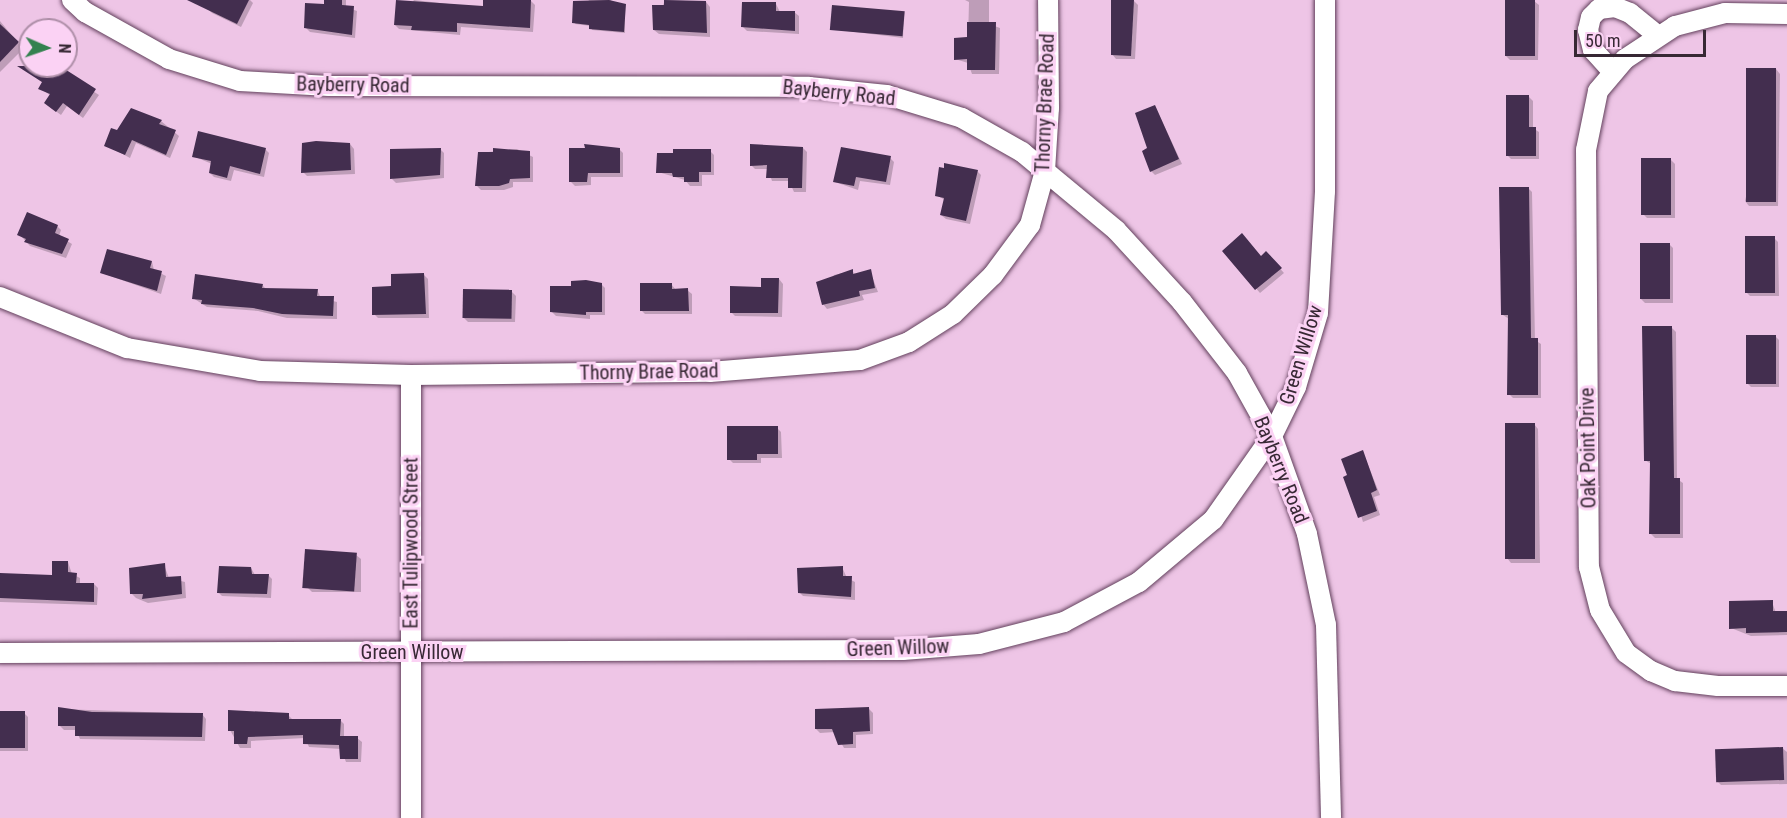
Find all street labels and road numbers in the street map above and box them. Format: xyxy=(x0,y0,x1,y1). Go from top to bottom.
street label: Thorny Brae Road xyxy=(1031,33,1059,173)
street label: Bayberry Road xyxy=(296,72,410,98)
street label: Bayberry Road xyxy=(781,75,897,111)
street label: Green Willow xyxy=(1274,302,1328,408)
street label: Thorny Brae Road xyxy=(579,359,719,385)
street label: Oak Point Drive xyxy=(1575,387,1601,509)
street label: Bayberry Road xyxy=(1249,413,1313,527)
street label: East Tulipwood Street xyxy=(399,457,423,629)
street label: Green Willow xyxy=(846,634,950,662)
street label: Green Willow xyxy=(361,640,463,664)

